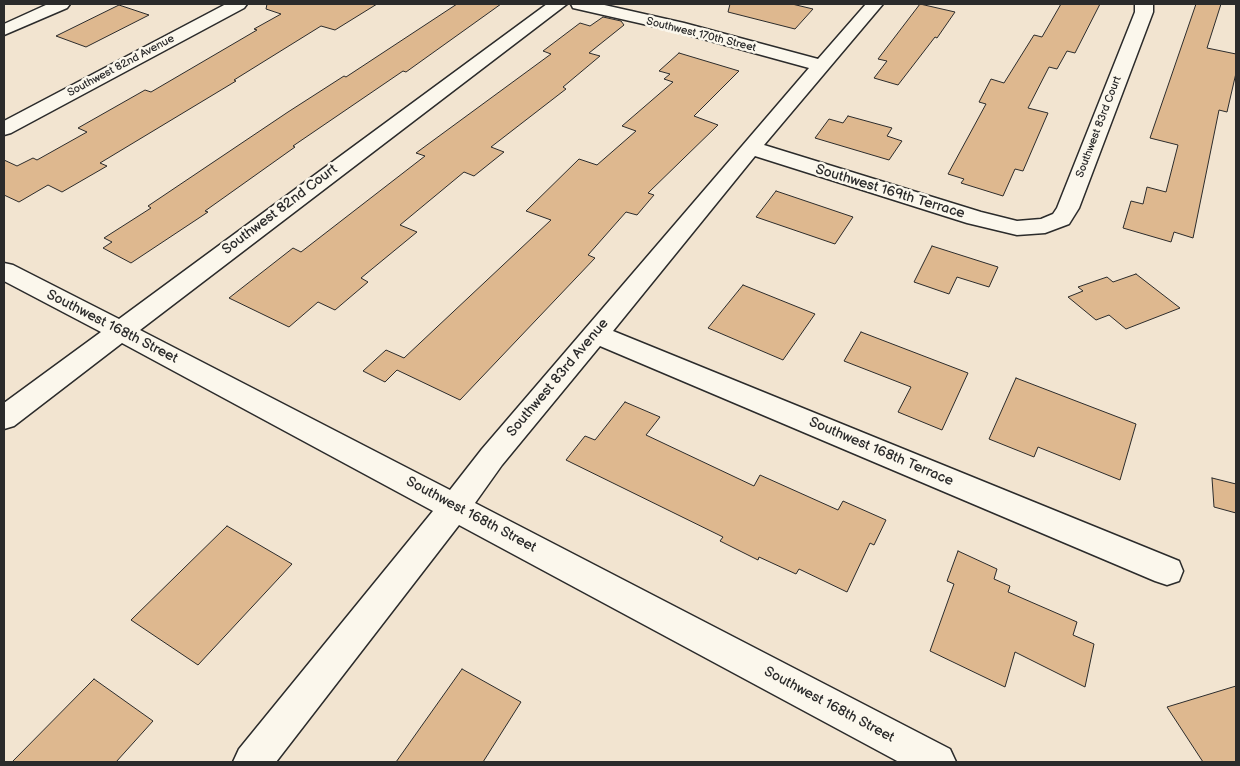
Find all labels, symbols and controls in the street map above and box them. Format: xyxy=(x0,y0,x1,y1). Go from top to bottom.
street label: Southwest 170th Street xyxy=(645,15,757,55)
street label: Southwest 82nd Avenue xyxy=(65,32,177,100)
street label: Southwest 83rd Court xyxy=(1074,74,1124,180)
street label: Southwest 82nd Court xyxy=(219,161,341,259)
street label: Southwest 169th Terrace xyxy=(813,161,967,223)
street label: Southwest 168th Street xyxy=(44,287,180,367)
street label: Southwest 83rd Avenue xyxy=(504,316,612,440)
street label: Southwest 168th Terrace xyxy=(806,414,956,490)
street label: Southwest 168th Street xyxy=(403,474,539,556)
street label: Southwest 168th Street xyxy=(761,664,897,746)

